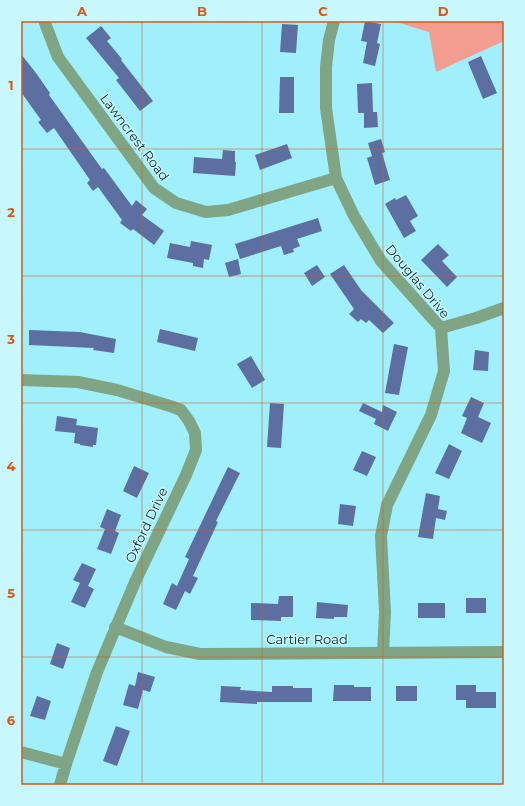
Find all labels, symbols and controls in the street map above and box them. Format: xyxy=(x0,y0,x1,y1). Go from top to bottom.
text: A xyxy=(76,3,88,19)
text: B xyxy=(197,3,207,19)
text: C xyxy=(318,3,328,19)
text: D xyxy=(438,3,449,19)
text: 1 xyxy=(8,77,14,93)
street label: Lawncrest Road xyxy=(97,90,173,184)
text: 2 xyxy=(7,204,15,220)
street label: Douglas Drive xyxy=(382,241,454,321)
text: 3 xyxy=(6,331,15,347)
text: 4 xyxy=(7,458,16,474)
street label: Oxford Drive xyxy=(122,485,171,565)
text: 5 xyxy=(7,585,15,601)
street label: Cartier Road xyxy=(266,631,348,647)
text: 6 xyxy=(7,712,16,728)

